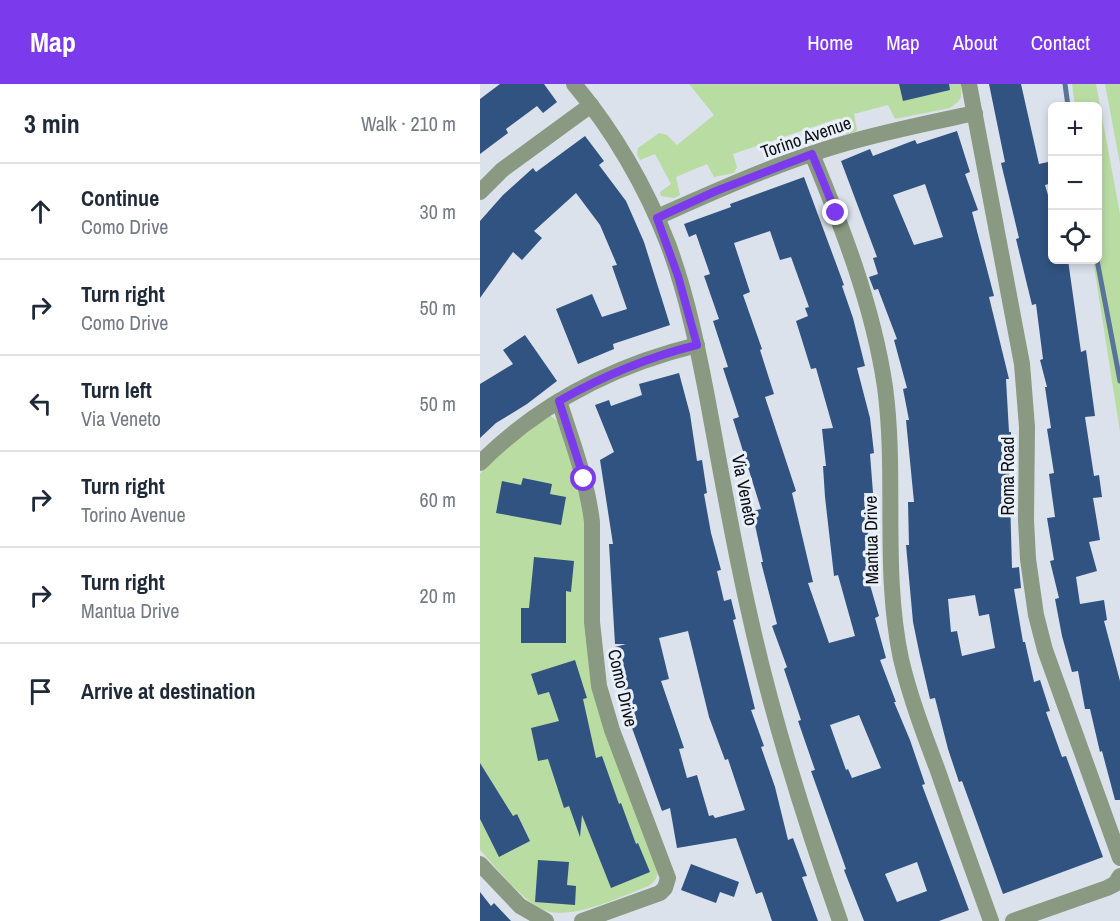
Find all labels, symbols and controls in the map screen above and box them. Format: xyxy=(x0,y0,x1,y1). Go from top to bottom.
text: Map xyxy=(30,23,76,61)
text: Home xyxy=(807,28,853,57)
text: Map xyxy=(886,28,920,57)
text: About xyxy=(953,28,998,57)
text: Contact xyxy=(1031,28,1090,57)
map controls xyxy=(1048,102,1102,264)
button: + xyxy=(1048,102,1102,156)
text: 3 min xyxy=(24,106,80,141)
text: Walk · 210 m xyxy=(361,110,456,137)
street label: Torino Avenue xyxy=(757,110,855,164)
button: − xyxy=(1048,156,1102,210)
text: Continue xyxy=(81,183,159,213)
icon: ahead xyxy=(24,195,57,228)
text: 30 m xyxy=(420,198,456,225)
route end xyxy=(822,199,848,225)
button: locate xyxy=(1048,210,1102,264)
text: Como Drive xyxy=(81,213,168,240)
text: Turn right xyxy=(81,279,165,309)
icon: right xyxy=(24,291,57,324)
text: 50 m xyxy=(420,294,456,321)
text: Como Drive xyxy=(81,309,168,336)
text: Turn left xyxy=(81,375,152,405)
icon: left xyxy=(24,387,57,420)
text: 50 m xyxy=(420,390,456,417)
text: Via Veneto xyxy=(81,405,161,432)
street label: Roma Road xyxy=(995,437,1020,515)
street label: Via Veneto xyxy=(726,452,764,528)
route start xyxy=(570,465,596,491)
text: Turn right xyxy=(81,471,165,501)
icon: right xyxy=(24,483,57,516)
text: 60 m xyxy=(420,486,456,513)
street label: Mantua Drive xyxy=(858,495,884,585)
text: Torino Avenue xyxy=(81,501,186,528)
text: Turn right xyxy=(81,567,165,597)
icon: right xyxy=(24,579,57,612)
text: 20 m xyxy=(420,582,456,609)
text: Mantua Drive xyxy=(81,597,179,624)
street label: Como Drive xyxy=(602,647,644,729)
icon: arrive xyxy=(24,675,57,708)
text: Arrive at destination xyxy=(81,676,255,706)

